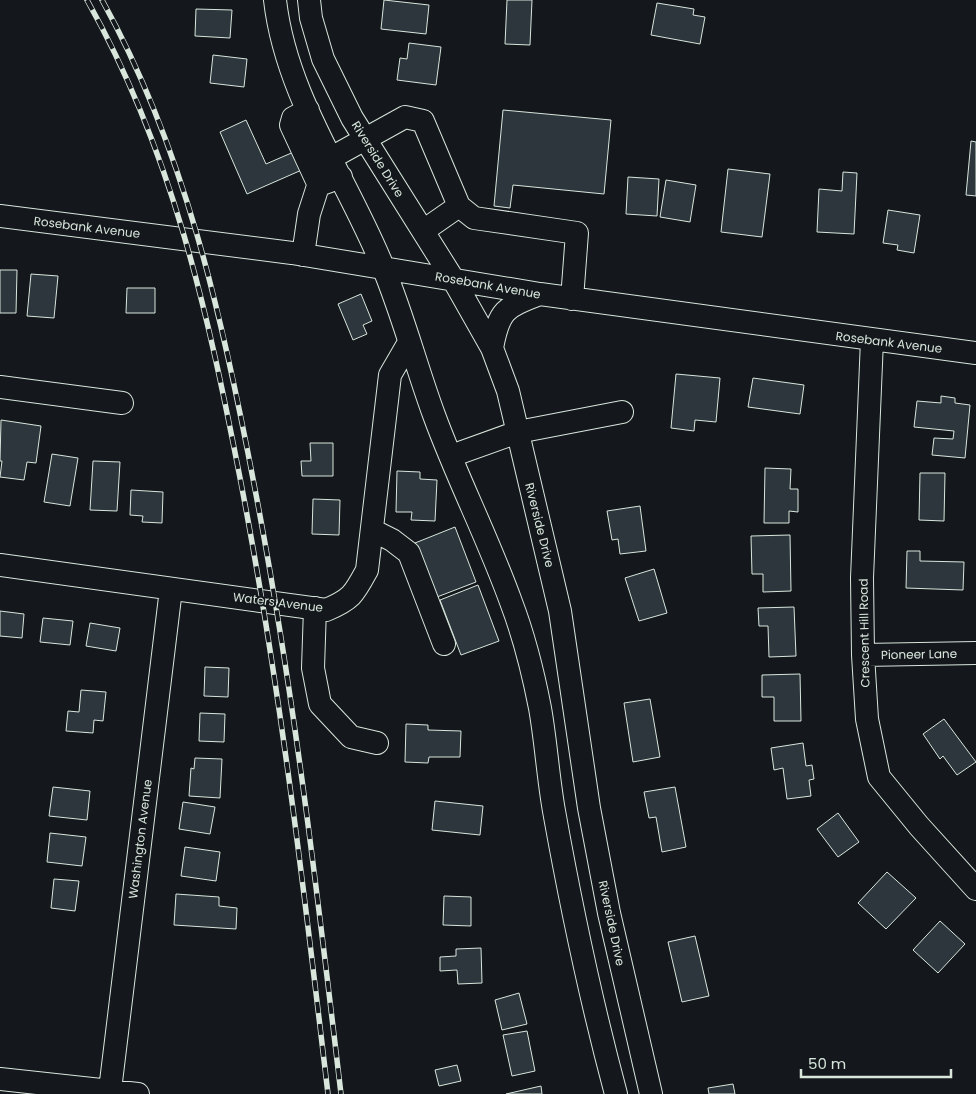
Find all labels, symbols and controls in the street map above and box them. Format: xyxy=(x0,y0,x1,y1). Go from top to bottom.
street label: Riverside Drive xyxy=(348,118,408,200)
street label: Rosebank Avenue xyxy=(33,212,141,242)
street label: Rosebank Avenue xyxy=(434,267,542,303)
street label: Rosebank Avenue xyxy=(835,327,943,357)
street label: Riverside Drive xyxy=(521,481,559,569)
street label: Crescent Hill Road xyxy=(855,578,873,688)
street label: Waters Avenue xyxy=(232,588,324,616)
street label: Pioneer Lane xyxy=(881,645,957,663)
street label: Washington Avenue xyxy=(124,778,156,900)
street label: Riverside Drive xyxy=(595,879,629,967)
scale bar xyxy=(801,1046,951,1078)
text: 50 m xyxy=(808,1053,846,1074)

